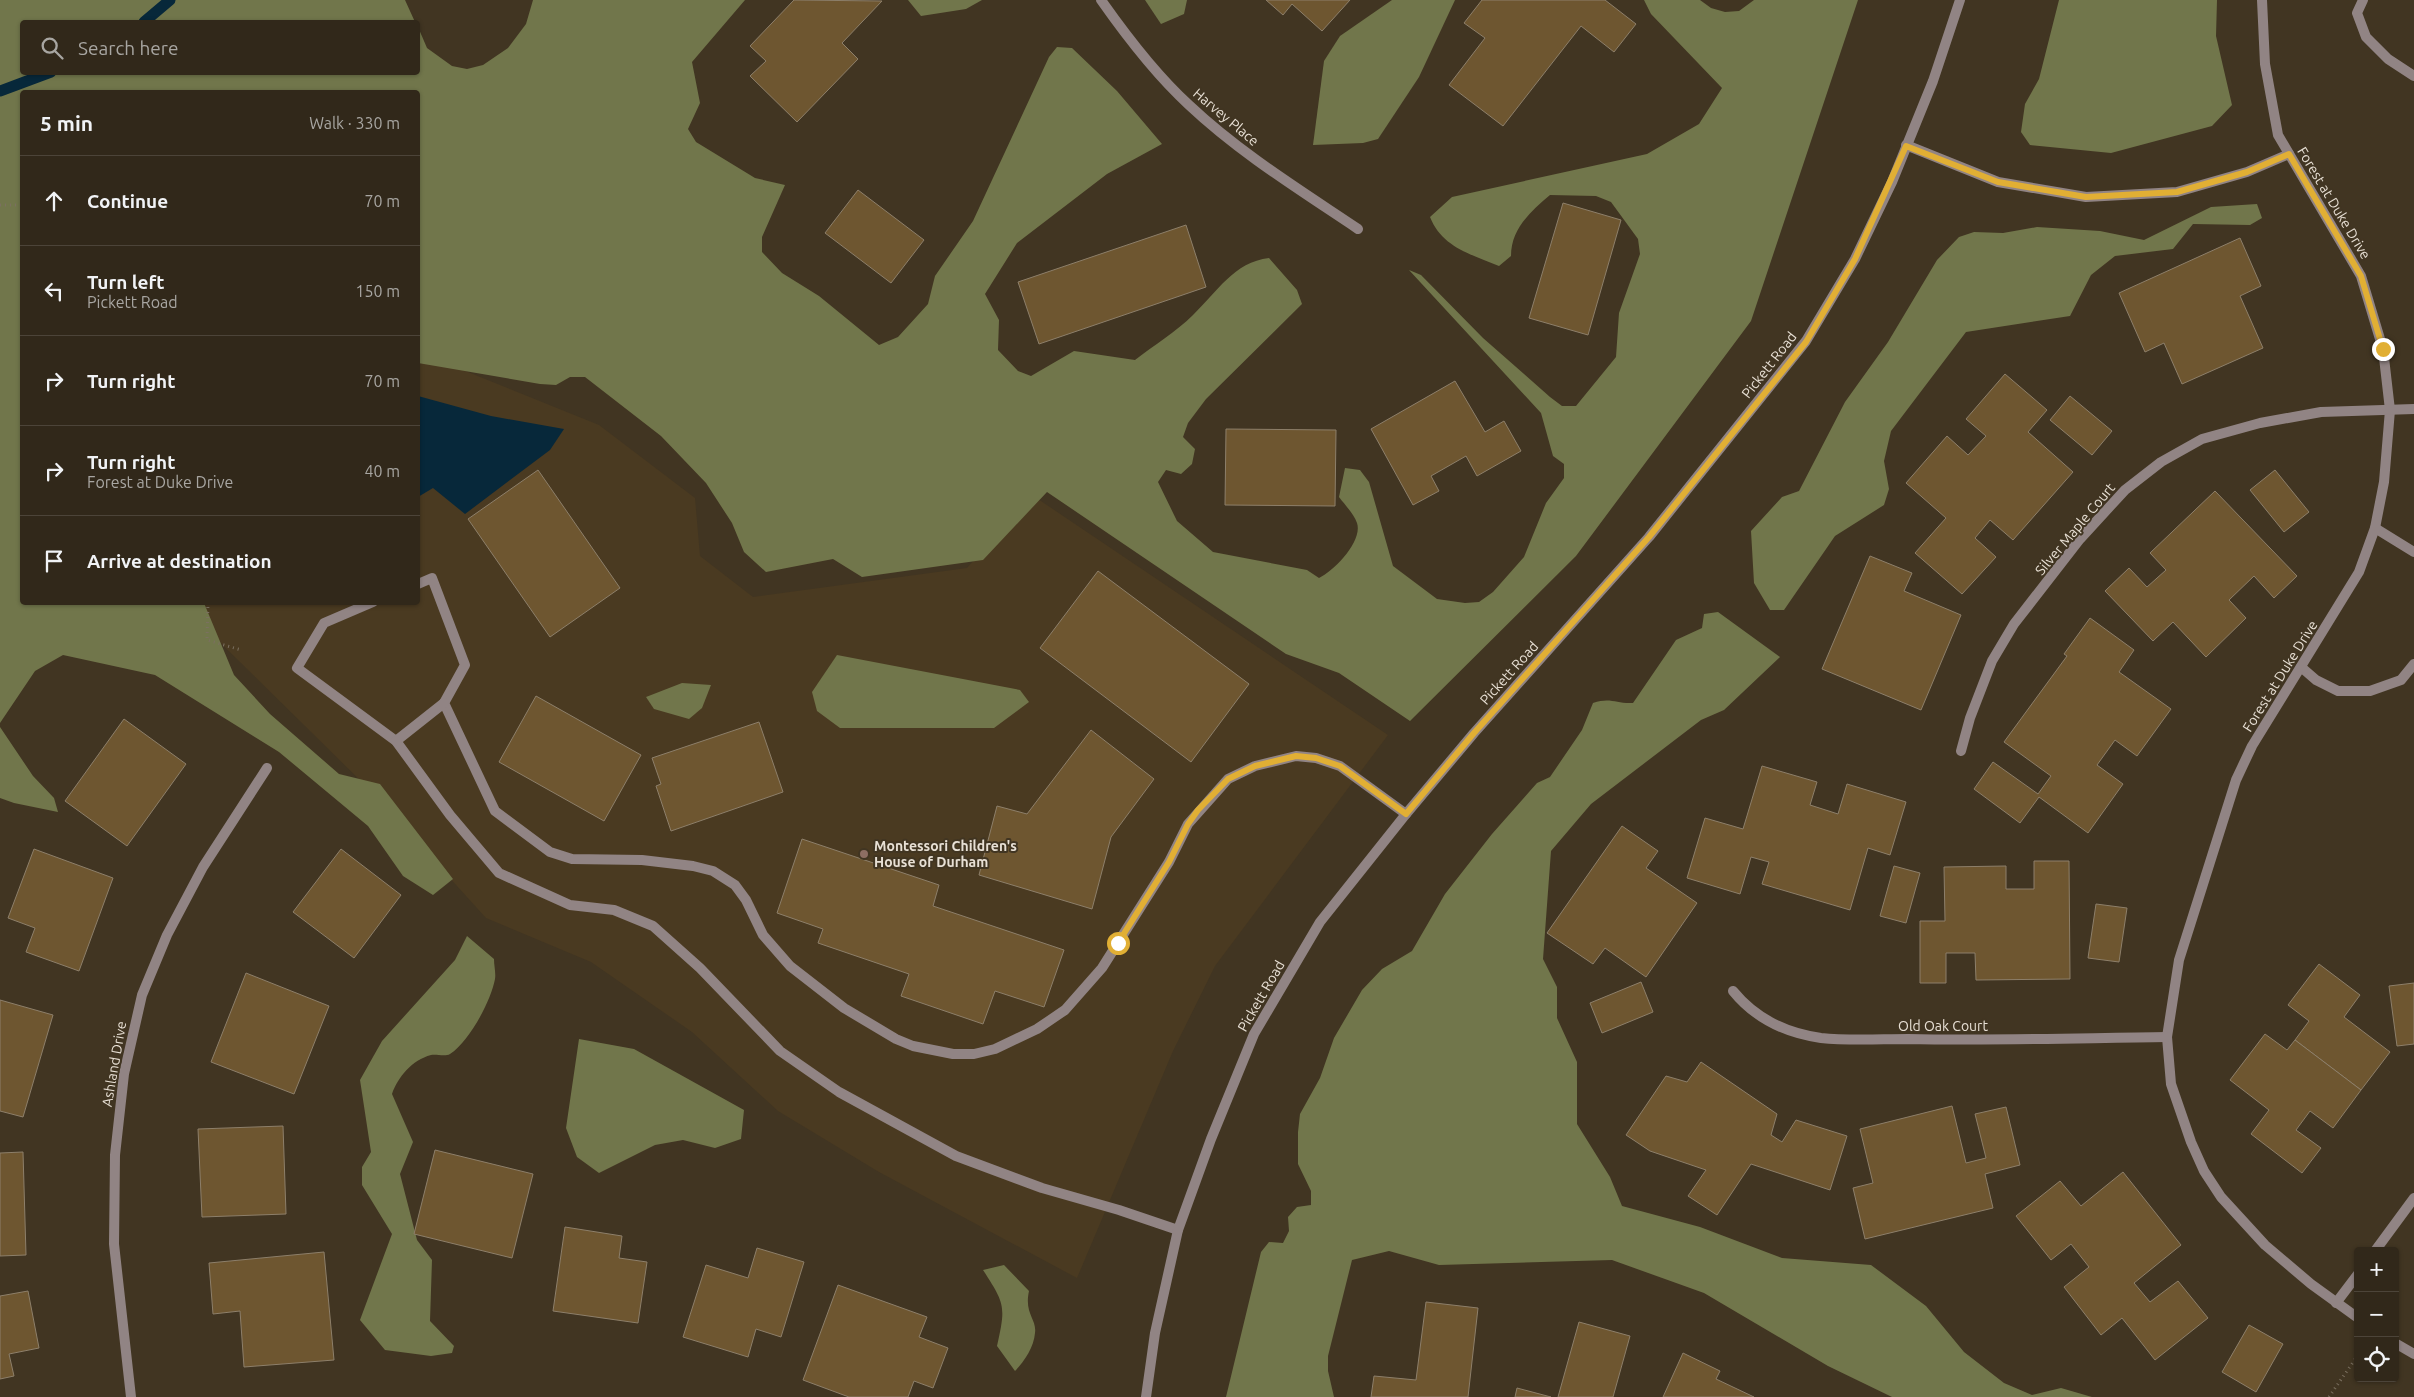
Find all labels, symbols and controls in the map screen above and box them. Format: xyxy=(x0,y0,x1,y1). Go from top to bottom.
search box xyxy=(20,20,420,75)
icon: search xyxy=(38,34,66,62)
text: Search here xyxy=(78,37,178,59)
street label: Harvey Place xyxy=(1190,85,1262,149)
text: 5 min xyxy=(40,111,93,135)
text: Walk · 330 m xyxy=(309,114,400,132)
street label: Forest at Duke Drive xyxy=(2294,144,2374,262)
icon: ahead xyxy=(40,187,68,215)
text: Continue xyxy=(87,190,168,212)
text: 70 m xyxy=(364,192,400,210)
text: Turn left xyxy=(87,271,165,293)
icon: left xyxy=(40,277,68,305)
text: 150 m xyxy=(355,282,400,300)
text: Pickett Road xyxy=(87,293,178,311)
street label: Pickett Road xyxy=(1738,329,1800,401)
route end xyxy=(2372,338,2395,361)
icon: right xyxy=(40,367,68,395)
text: Turn right xyxy=(87,370,175,392)
text: 70 m xyxy=(364,372,400,390)
text: Turn right xyxy=(87,451,175,473)
icon: right xyxy=(40,457,68,485)
text: 40 m xyxy=(364,462,400,480)
text: Forest at Duke Drive xyxy=(87,473,233,491)
street label: Silver Maple Court xyxy=(2032,479,2118,578)
icon: arrive xyxy=(40,547,68,575)
text: Arrive at destination xyxy=(87,550,272,572)
street label: Forest at Duke Drive xyxy=(2239,617,2321,735)
street label: Pickett Road xyxy=(1477,638,1541,708)
place label: Montessori Children's House of Durham xyxy=(874,838,1017,870)
marker: Montessori Children's House of Durham xyxy=(858,848,870,860)
route start xyxy=(1107,932,1130,955)
street label: Pickett Road xyxy=(1234,958,1288,1034)
street label: Old Oak Court xyxy=(1898,1018,1988,1034)
street label: Ashland Drive xyxy=(99,1020,129,1108)
map controls xyxy=(2354,1247,2399,1382)
button: + xyxy=(2354,1247,2399,1292)
button: − xyxy=(2354,1292,2399,1337)
button: locate xyxy=(2354,1337,2399,1382)

